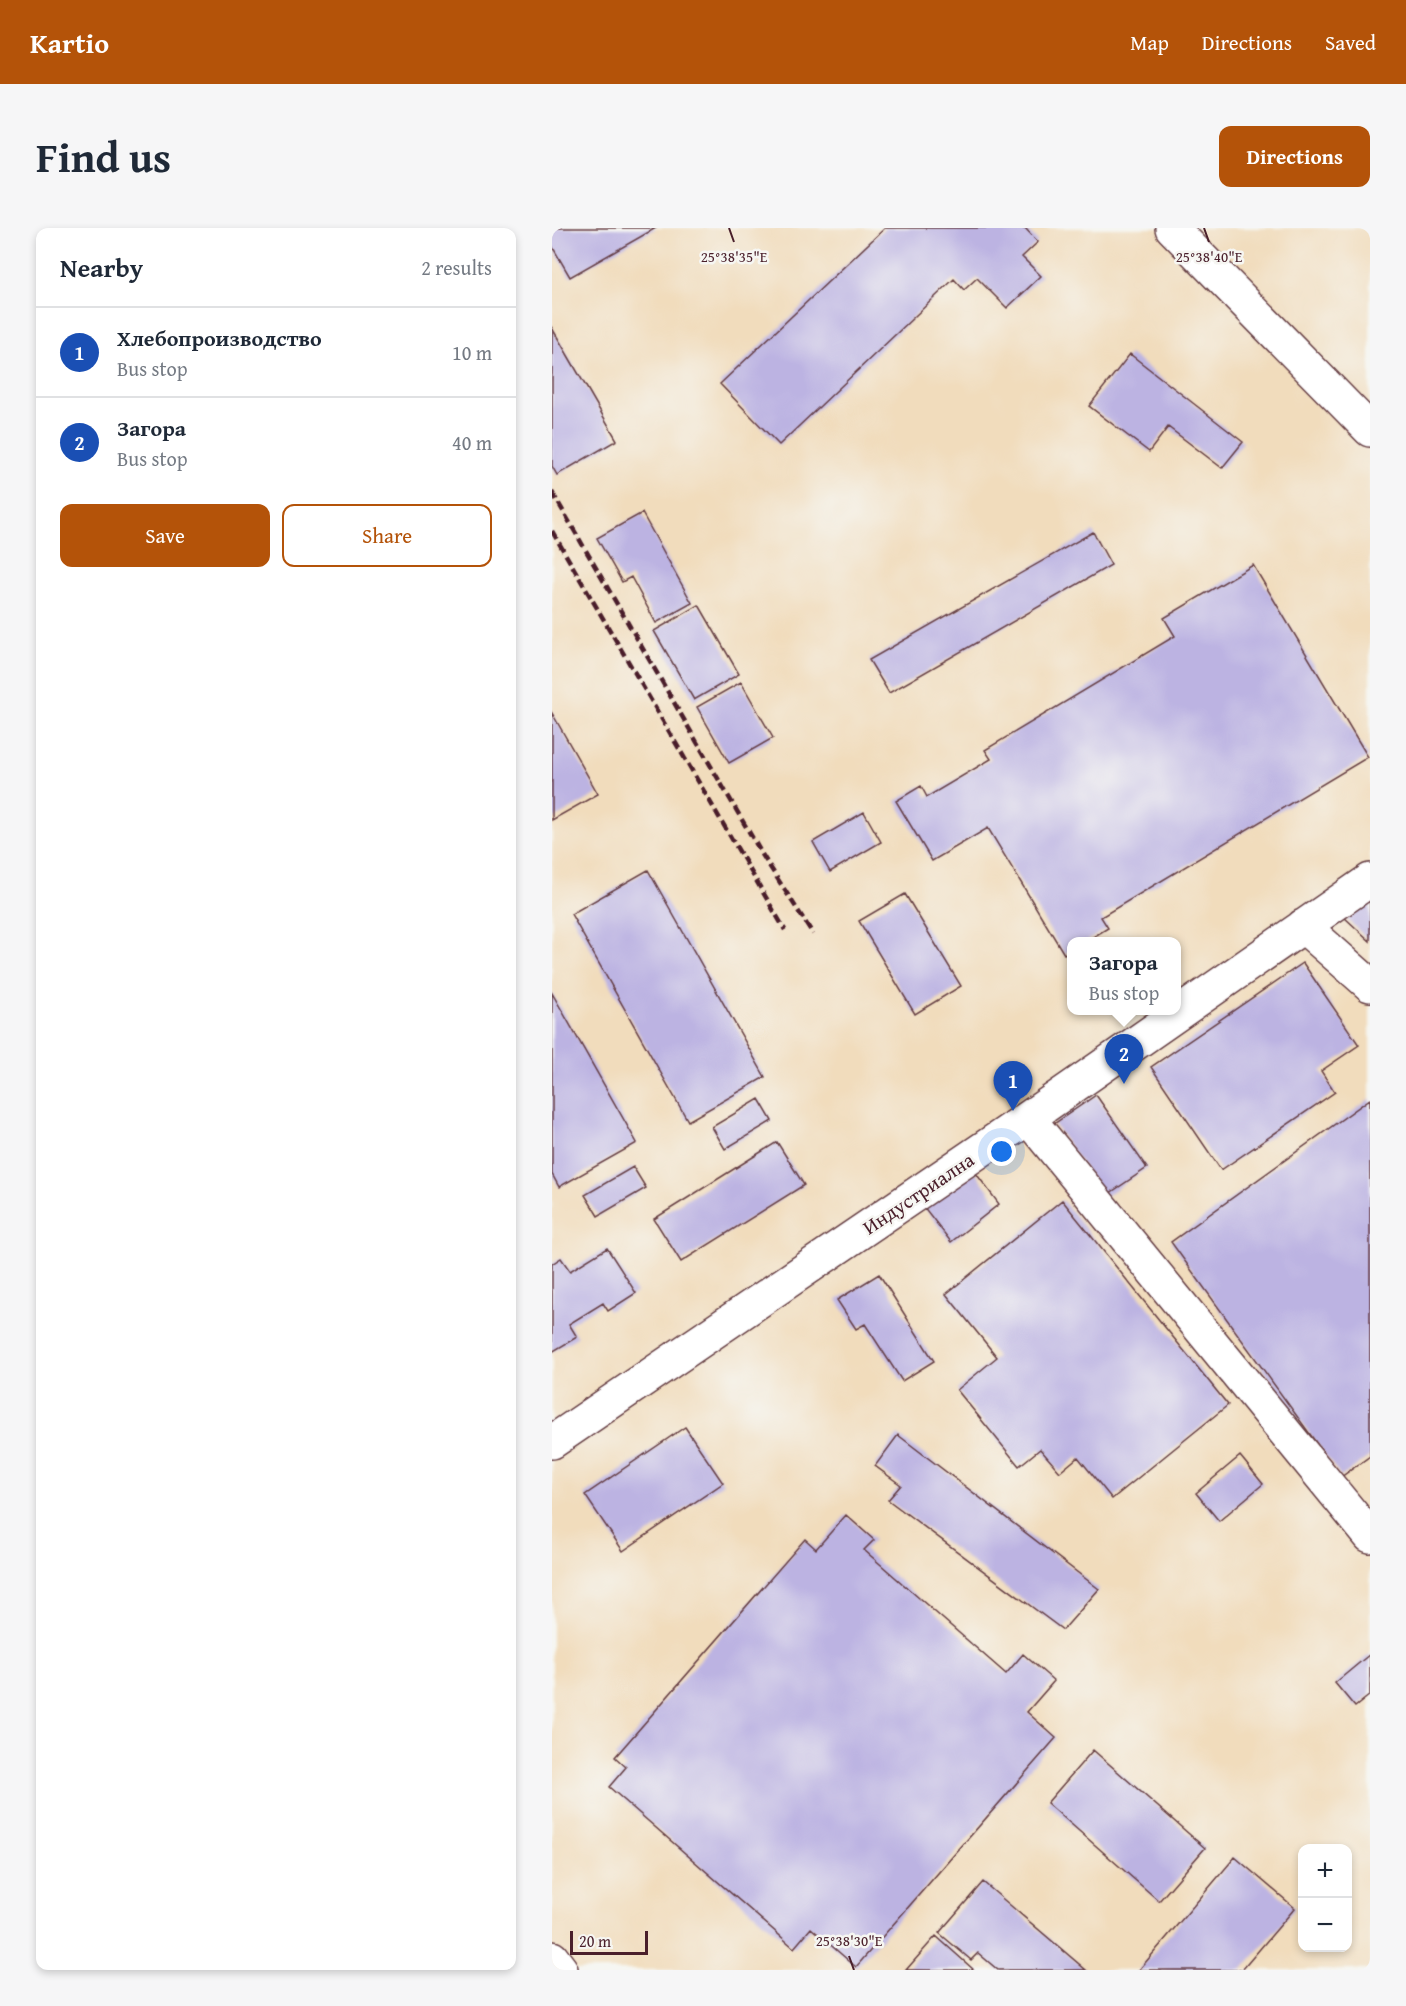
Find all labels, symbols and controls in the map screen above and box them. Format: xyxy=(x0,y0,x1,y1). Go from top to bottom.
text: Kartio xyxy=(30,22,109,63)
text: Map xyxy=(1130,27,1169,58)
text: Directions xyxy=(1202,27,1292,58)
text: Saved xyxy=(1325,27,1376,58)
text: Find us xyxy=(36,126,171,187)
button: Directions xyxy=(1219,126,1370,187)
text: 25°38'35"E xyxy=(701,246,768,267)
text: 25°38'40"E xyxy=(1176,246,1243,267)
text: Nearby xyxy=(60,248,143,287)
text: 2 results xyxy=(421,253,492,282)
text: Хлебопроизводство xyxy=(117,322,322,354)
text: 1 xyxy=(74,338,85,367)
text: 10 m xyxy=(452,338,492,367)
text: Bus stop xyxy=(117,354,188,383)
text: Загора xyxy=(117,412,186,444)
text: 2 xyxy=(74,428,85,457)
text: 40 m xyxy=(452,428,492,457)
text: Bus stop xyxy=(117,444,188,473)
button: Save xyxy=(60,504,270,567)
button: Share xyxy=(282,504,492,567)
popup xyxy=(1067,937,1181,1015)
text: Загора xyxy=(1089,946,1158,978)
text: Bus stop xyxy=(1089,978,1159,1007)
pin: 2 xyxy=(1104,1034,1144,1084)
pin: 1 xyxy=(994,1062,1032,1111)
your location xyxy=(987,1137,1016,1166)
street label: Индустриална xyxy=(856,1145,980,1241)
map controls xyxy=(1298,1844,1352,1952)
button: + xyxy=(1298,1844,1352,1898)
button: − xyxy=(1298,1898,1352,1952)
scale bar xyxy=(570,1928,648,1956)
text: 20 m xyxy=(579,1929,611,1953)
text: 25°38'30"E xyxy=(816,1930,883,1951)

